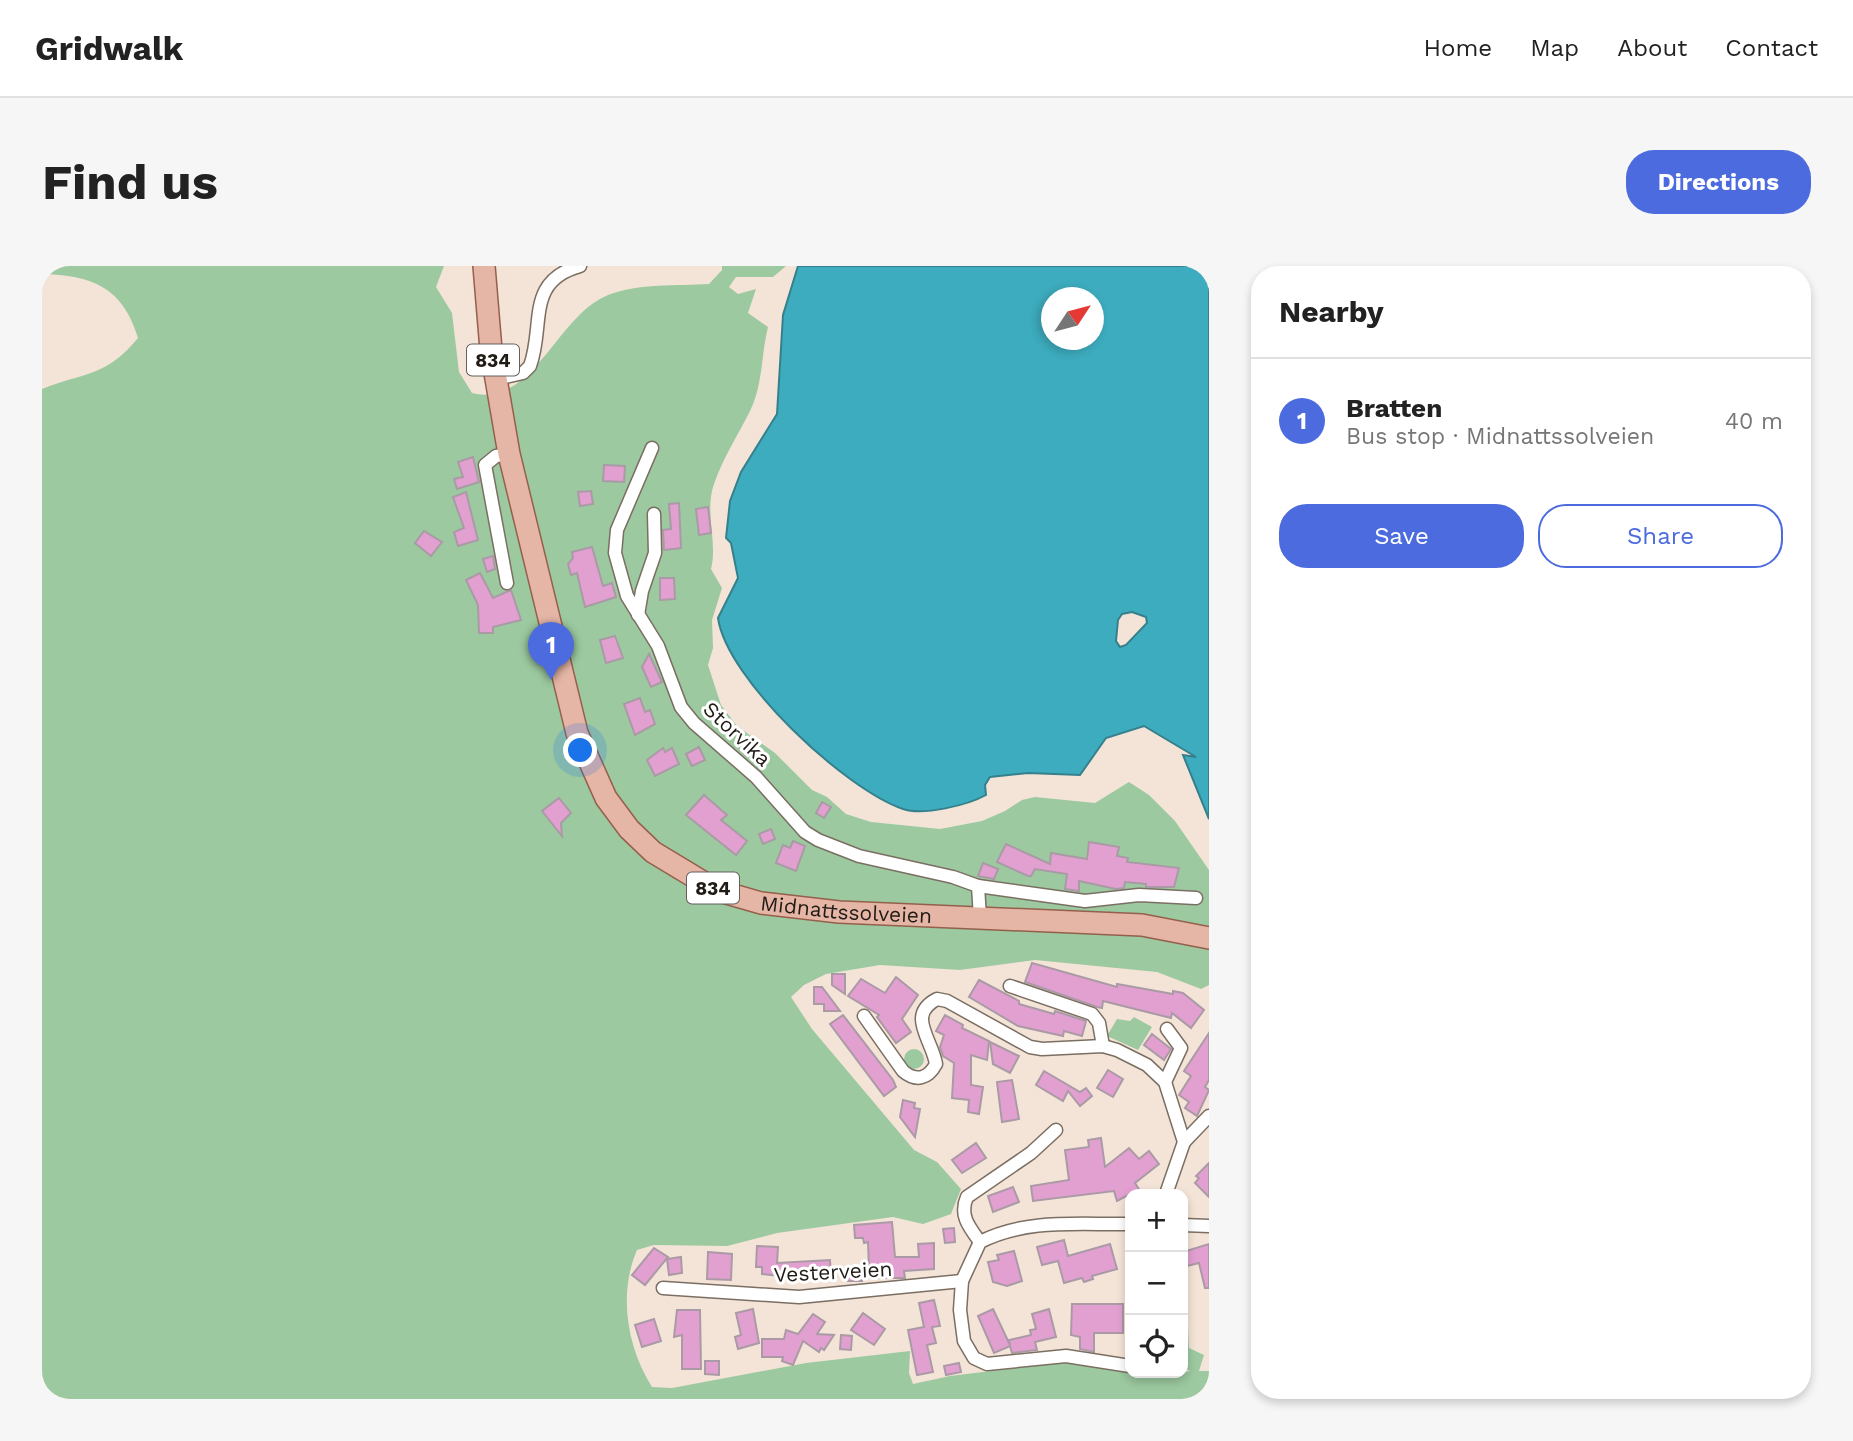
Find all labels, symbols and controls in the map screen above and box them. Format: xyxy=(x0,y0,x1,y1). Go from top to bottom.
text: Gridwalk xyxy=(35,29,183,68)
text: Home xyxy=(1424,34,1492,62)
text: Map xyxy=(1530,34,1579,62)
text: About xyxy=(1617,34,1687,62)
text: Contact xyxy=(1725,34,1818,62)
button: Directions xyxy=(1626,150,1811,214)
text: Find us xyxy=(42,153,218,211)
north arrow xyxy=(1041,287,1104,350)
text: Nearby xyxy=(1279,294,1384,329)
road number: 834 xyxy=(467,344,519,376)
text: Bratten xyxy=(1346,393,1442,423)
text: 1 xyxy=(1297,408,1307,435)
text: 40 m xyxy=(1725,408,1783,435)
text: Bus stop · Midnattssolveien xyxy=(1346,423,1654,450)
button: Save xyxy=(1279,504,1524,568)
button: Share xyxy=(1538,504,1783,568)
pin: 1 xyxy=(528,622,574,680)
street label: Storvika xyxy=(698,696,776,771)
your location xyxy=(563,733,597,767)
road number: 834 xyxy=(687,873,739,904)
street label: Midnattssolveien xyxy=(759,890,933,928)
map controls xyxy=(1125,1189,1188,1378)
button: + xyxy=(1125,1189,1188,1252)
button: − xyxy=(1125,1252,1188,1315)
street label: Vesterveien xyxy=(773,1256,893,1287)
button: locate xyxy=(1125,1315,1188,1378)

